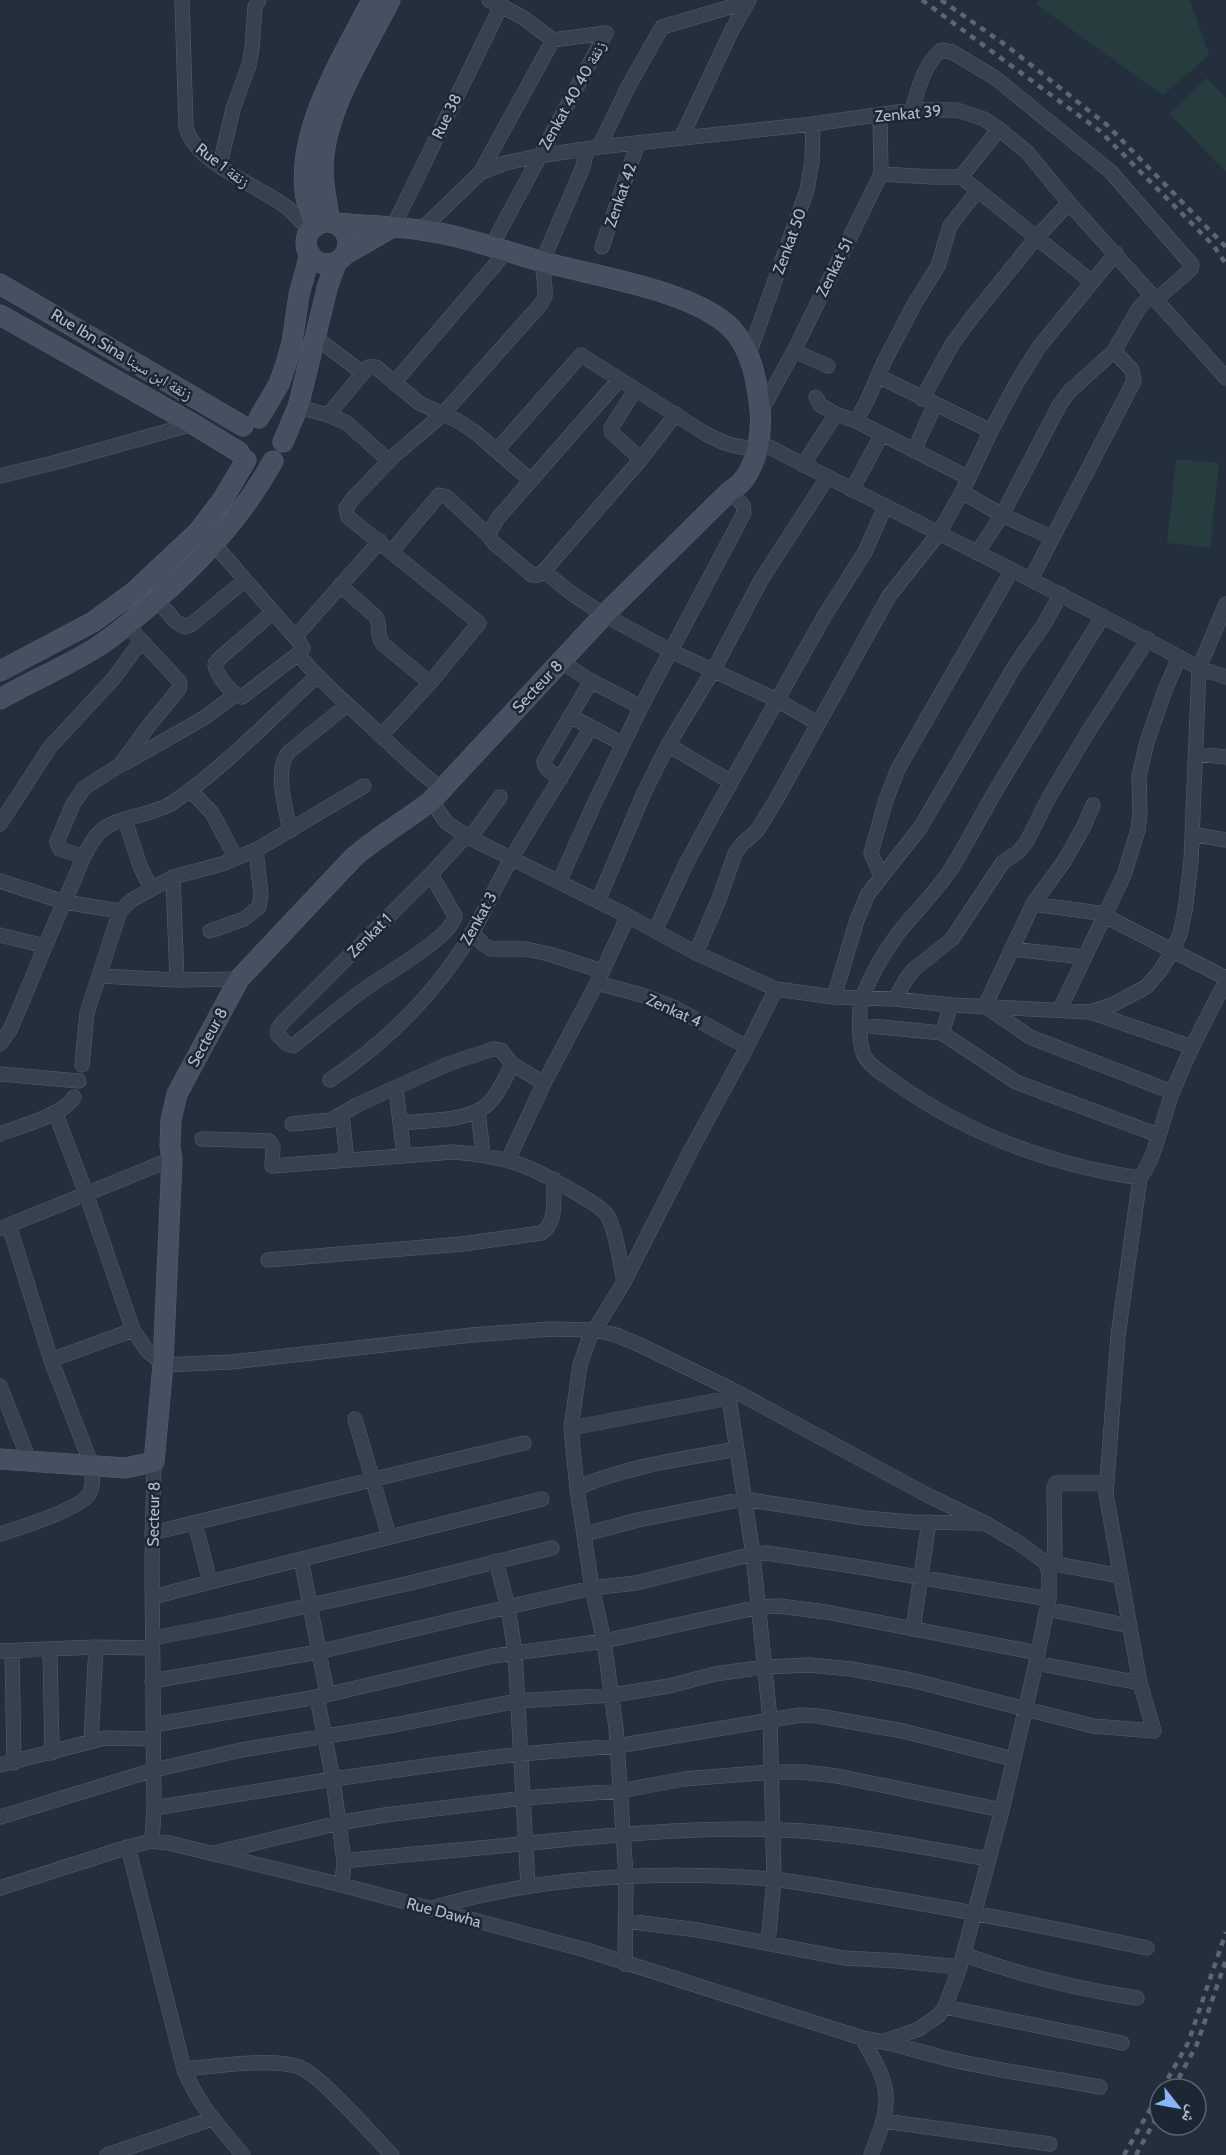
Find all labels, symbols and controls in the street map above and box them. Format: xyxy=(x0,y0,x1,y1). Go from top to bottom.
street label: Zenkat 40 زنقة 40 xyxy=(535,38,610,153)
street label: Rue 38 xyxy=(427,90,466,142)
street label: Zenkat 39 xyxy=(874,101,942,126)
street label: Rue 1 زنقة xyxy=(192,139,253,192)
street label: Zenkat 42 xyxy=(601,161,640,230)
street label: Zenkat 50 xyxy=(769,206,810,277)
street label: Zenkat 51 xyxy=(812,235,857,300)
street label: Rue Ibn Sina زنقة ابن سينا xyxy=(47,305,196,405)
street label: Secteur 8 xyxy=(508,656,566,717)
street label: Zenkat 3 xyxy=(456,888,501,948)
street label: Zenkat 1 xyxy=(343,909,395,961)
street label: Zenkat 4 xyxy=(643,990,704,1031)
street label: Secteur 8 xyxy=(183,1004,232,1070)
street label: Secteur 8 xyxy=(143,1481,164,1547)
street label: Rue Dawha xyxy=(404,1893,484,1932)
north arrow xyxy=(1148,2077,1208,2137)
text: ش xyxy=(1178,2102,1203,2127)

